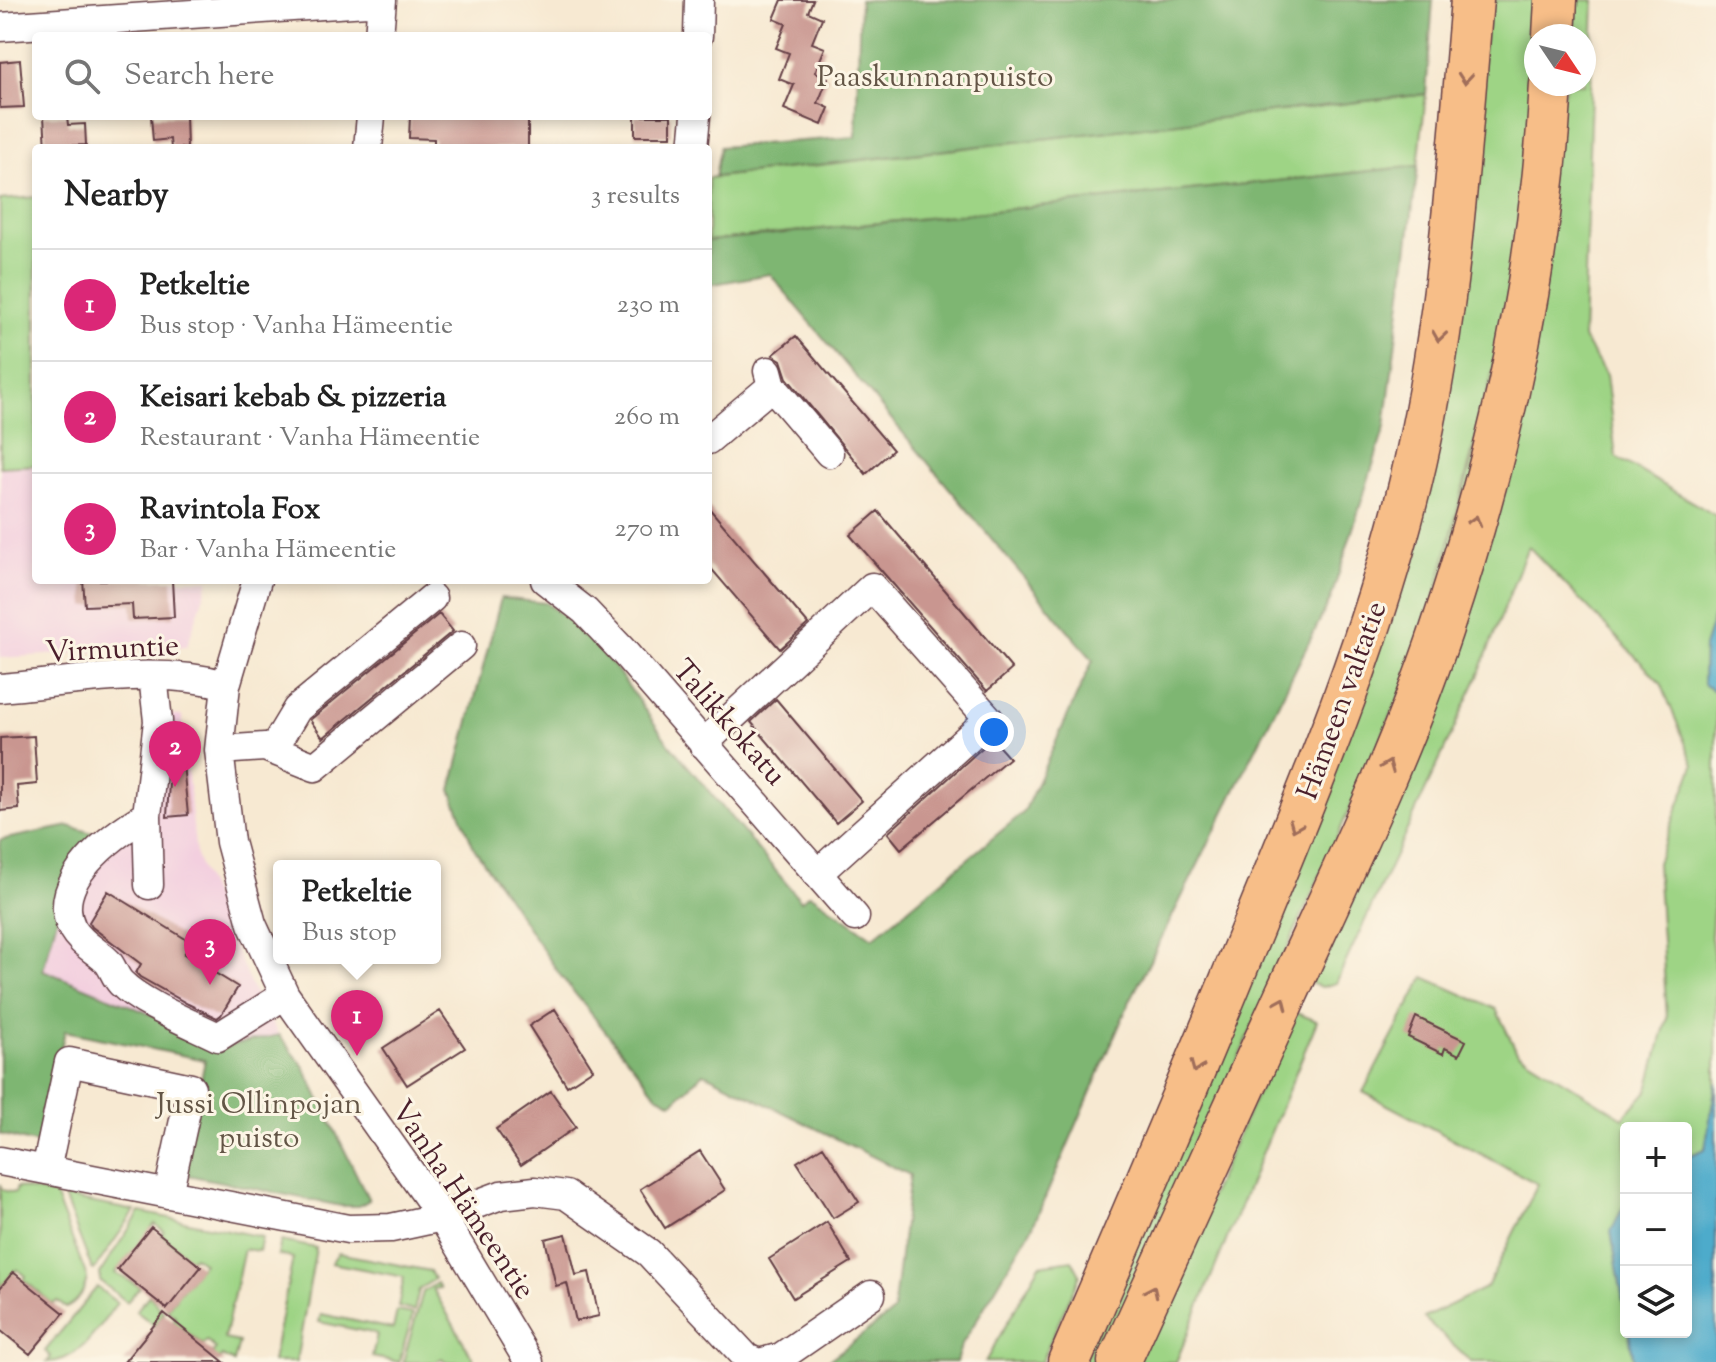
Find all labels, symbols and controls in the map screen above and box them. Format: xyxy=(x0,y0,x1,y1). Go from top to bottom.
north arrow xyxy=(1524,24,1596,96)
search box xyxy=(32,32,712,120)
icon: search xyxy=(60,54,104,98)
text: Search here xyxy=(124,55,274,98)
park label: Paaskunnanpuisto xyxy=(817,57,1053,100)
one-way arrow xyxy=(1457,72,1474,85)
text: Nearby xyxy=(64,172,169,221)
text: 3 results xyxy=(591,178,680,215)
text: Petkeltie xyxy=(140,265,250,308)
text: 1 xyxy=(86,287,94,324)
text: 230 m xyxy=(617,287,680,324)
text: Bus stop · Vanha Hämeentie xyxy=(140,308,453,345)
one-way arrow xyxy=(1432,330,1449,343)
text: Keisari kebab & pizzeria xyxy=(140,377,447,420)
text: 2 xyxy=(84,399,96,436)
text: 260 m xyxy=(614,399,680,436)
text: Restaurant · Vanha Hämeentie xyxy=(140,420,480,457)
text: Ravintola Fox xyxy=(140,489,320,532)
text: 3 xyxy=(85,511,95,548)
text: 270 m xyxy=(615,511,680,548)
one-way arrow xyxy=(1466,515,1482,529)
text: Bar · Vanha Hämeentie xyxy=(140,532,396,569)
street label: Hämeen valtatie xyxy=(1288,596,1399,806)
street label: Virmuntie xyxy=(44,626,180,675)
street label: Talikkokatu xyxy=(661,651,795,796)
your location xyxy=(974,712,1014,752)
pin: 2 xyxy=(149,721,201,787)
one-way arrow xyxy=(1379,760,1395,774)
one-way arrow xyxy=(1288,818,1304,832)
popup xyxy=(273,860,441,964)
text: Petkeltie xyxy=(302,872,412,915)
text: Bus stop xyxy=(302,915,397,952)
pin: 3 xyxy=(184,919,236,985)
pin: 1 xyxy=(331,990,383,1056)
one-way arrow xyxy=(1272,997,1288,1011)
one-way arrow xyxy=(1189,1059,1206,1073)
park label: Jussi Ollinpojan puisto xyxy=(154,1084,362,1161)
street label: Vanha Hämeentie xyxy=(379,1092,545,1309)
map controls xyxy=(1620,1122,1692,1338)
button: + xyxy=(1620,1122,1692,1194)
button: − xyxy=(1620,1194,1692,1266)
button: layers xyxy=(1620,1266,1692,1338)
one-way arrow xyxy=(1142,1285,1158,1299)

